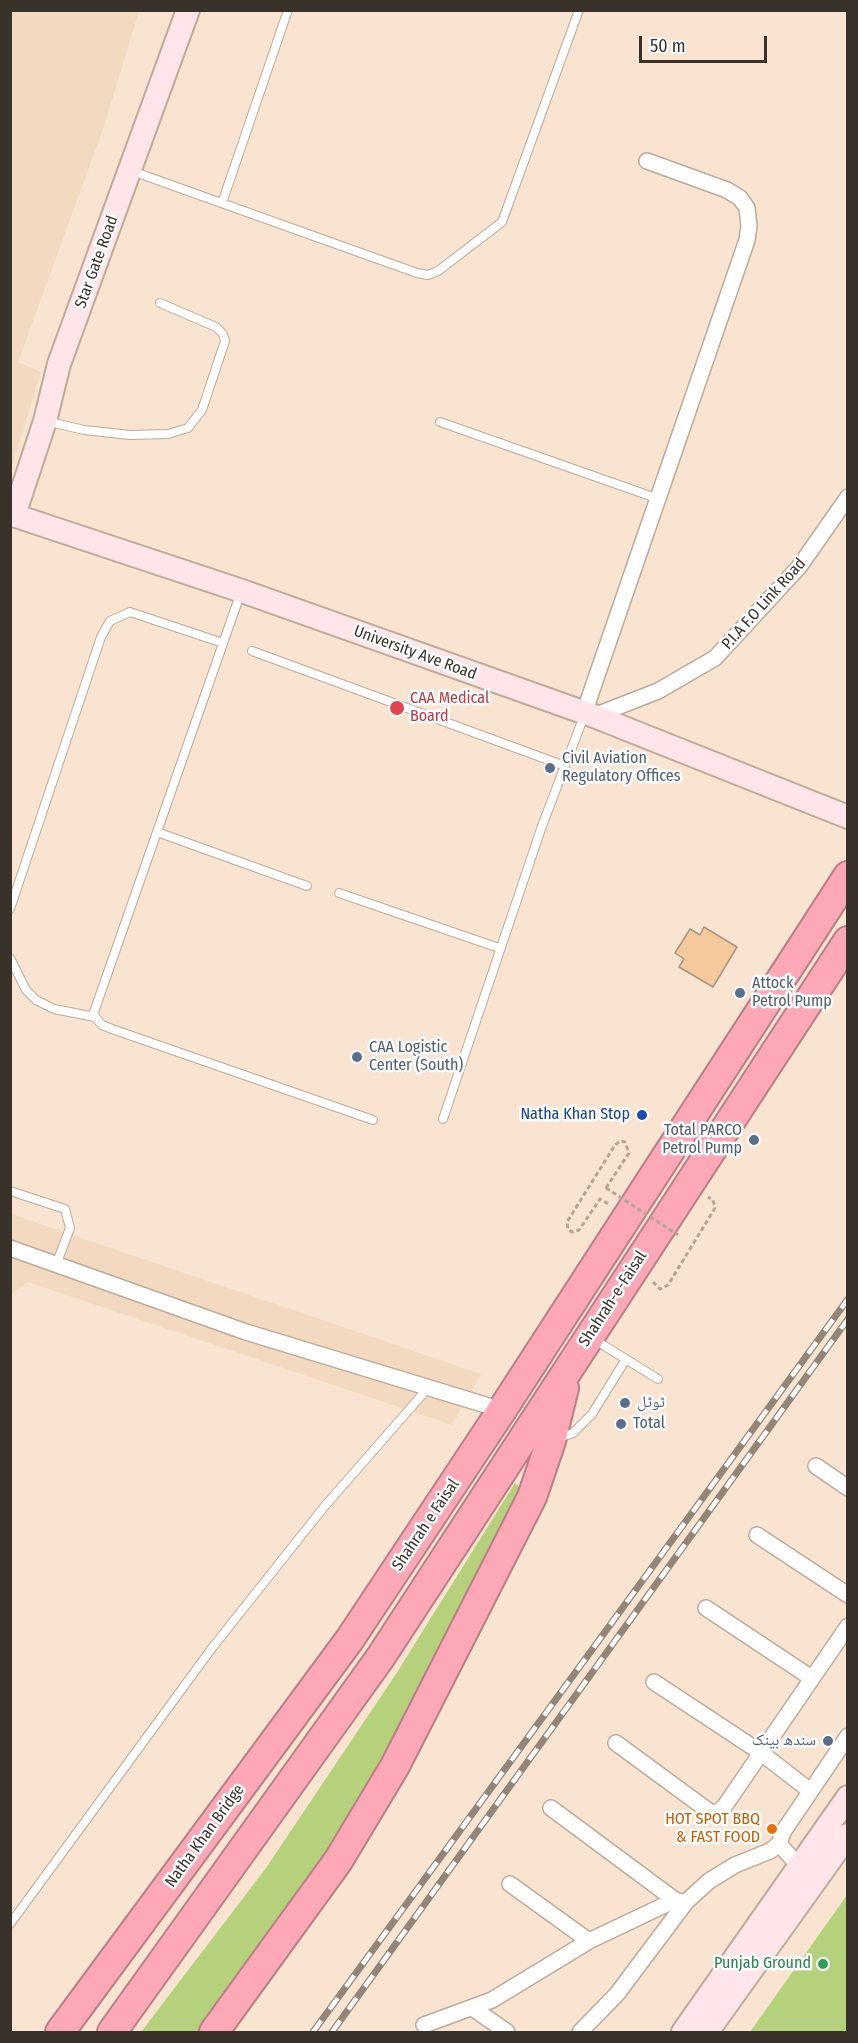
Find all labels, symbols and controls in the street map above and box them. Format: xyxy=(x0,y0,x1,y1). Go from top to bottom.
scale bar xyxy=(642,24,770,62)
text: 50 m xyxy=(650,35,686,57)
street label: Star Gate Road xyxy=(71,213,123,311)
street label: P.I.A F.O Link Road xyxy=(718,554,810,654)
street label: University Ave Road xyxy=(351,622,479,684)
place label: CAA Medical Board xyxy=(410,689,489,727)
marker: CAA Medical Board xyxy=(388,699,406,717)
place label: Civil Aviation Regulatory Offices xyxy=(562,749,681,787)
marker: Civil Aviation Regulatory Offices xyxy=(543,761,557,775)
place label: Attock Petrol Pump xyxy=(752,974,832,1012)
marker: Attock Petrol Pump xyxy=(733,986,747,1000)
place label: CAA Logistic Center (South) xyxy=(369,1038,463,1076)
marker: CAA Logistic Center (South) xyxy=(350,1050,364,1064)
place label: Natha Khan Stop xyxy=(520,1105,630,1125)
marker: Natha Khan Stop xyxy=(635,1108,649,1122)
place label: Total PARCO Petrol Pump xyxy=(662,1121,742,1159)
marker: Total PARCO Petrol Pump xyxy=(747,1133,761,1147)
street label: Shahrah-e-Faisal xyxy=(575,1248,651,1350)
place label: ٹوٹل xyxy=(637,1393,665,1413)
marker: ٹوٹل xyxy=(618,1396,632,1410)
place label: Total xyxy=(633,1414,665,1434)
marker: Total xyxy=(614,1417,628,1431)
street label: Shahrah e Faisal xyxy=(388,1476,464,1574)
place label: سندھ بینک xyxy=(752,1731,816,1751)
marker: سندھ بینک xyxy=(821,1734,835,1748)
street label: Natha Khan Bridge xyxy=(161,1781,249,1891)
place label: HOT SPOT BBQ & FAST FOOD xyxy=(665,1810,760,1848)
marker: HOT SPOT BBQ & FAST FOOD xyxy=(765,1822,779,1836)
place label: Punjab Ground xyxy=(714,1954,811,1974)
marker: Punjab Ground xyxy=(816,1957,830,1971)

